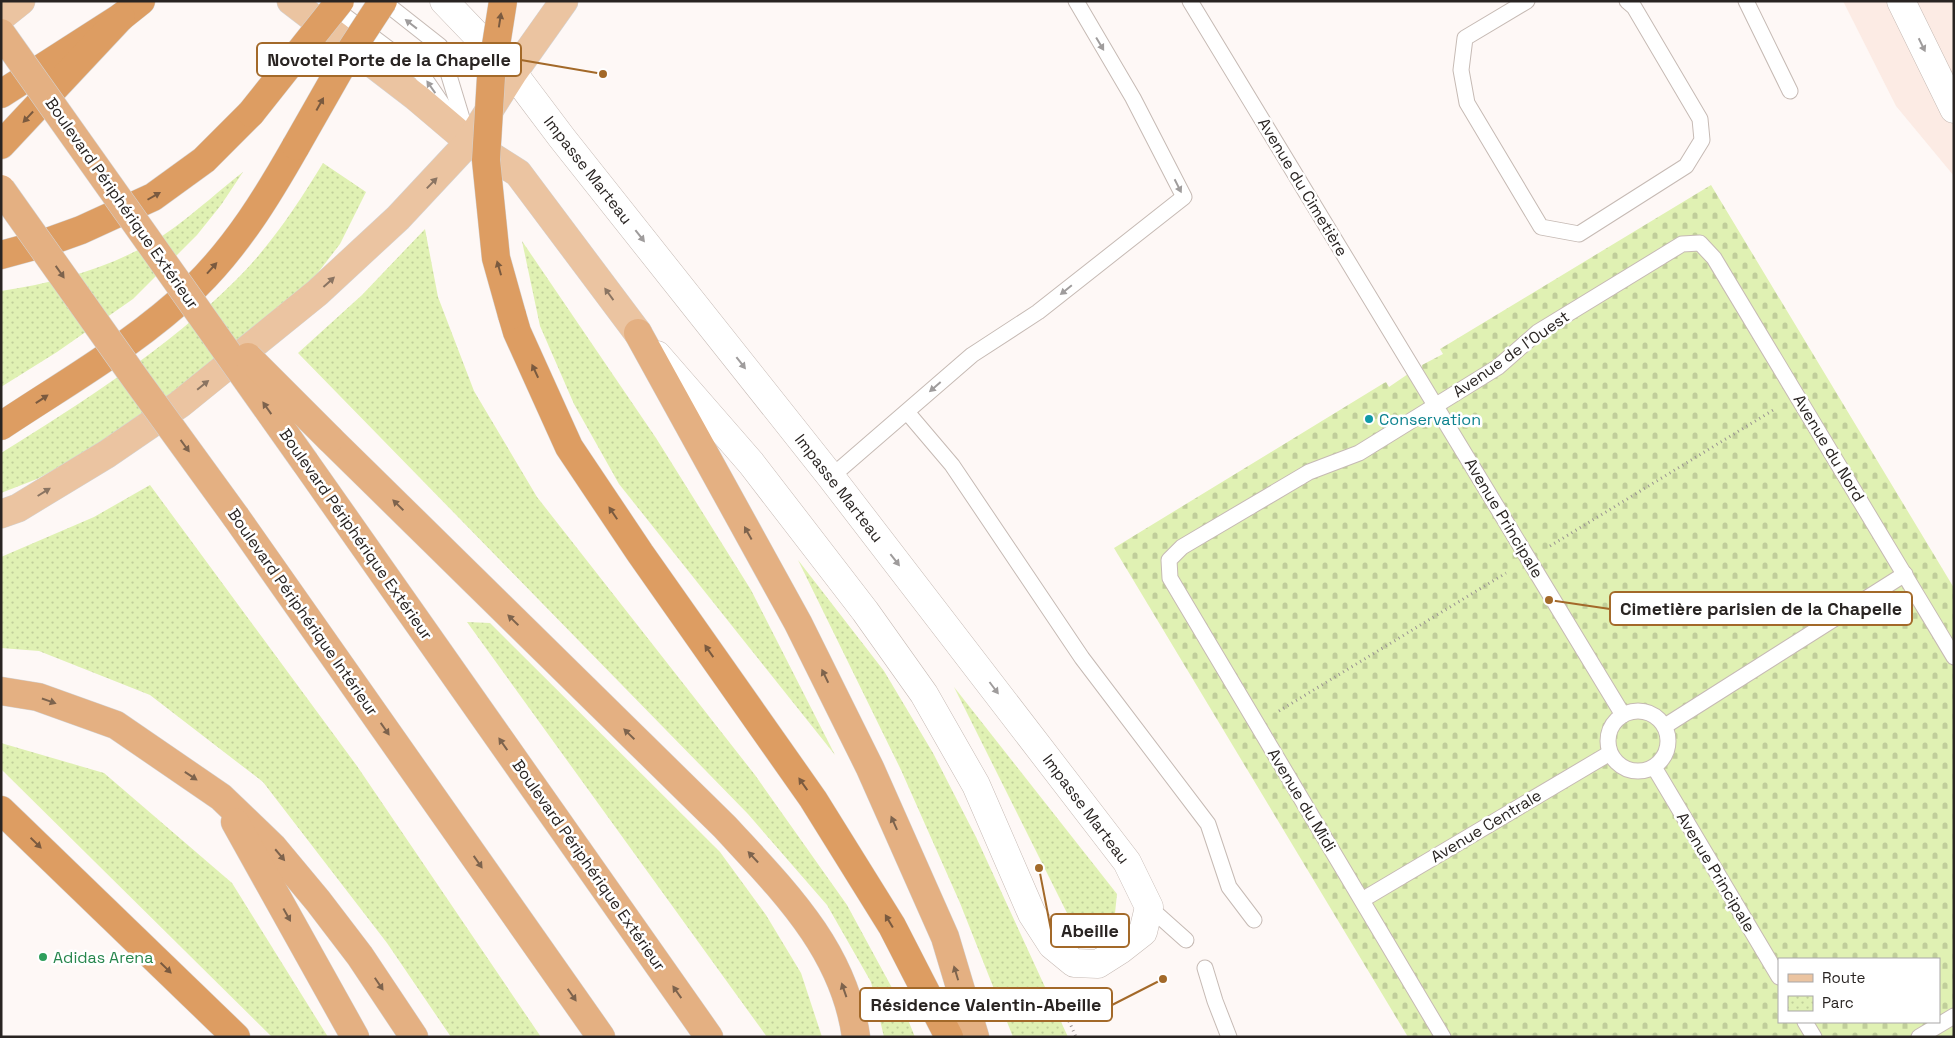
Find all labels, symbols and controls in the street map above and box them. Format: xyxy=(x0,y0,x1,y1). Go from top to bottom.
one-way arrow xyxy=(497,12,505,28)
one-way arrow xyxy=(405,18,418,29)
one-way arrow xyxy=(1096,36,1104,51)
one-way arrow xyxy=(1918,38,1926,52)
callout: Novotel Porte de la Chapelle xyxy=(257,43,521,76)
text: Novotel Porte de la Chapelle xyxy=(267,48,511,71)
one-way arrow xyxy=(426,80,436,94)
street label: Boulevard Périphérique Extérieur xyxy=(41,93,203,313)
one-way arrow xyxy=(316,97,325,110)
one-way arrow xyxy=(22,110,34,122)
street label: Impasse Marteau xyxy=(539,112,637,228)
street label: Avenue du Cimetière xyxy=(1253,114,1353,260)
one-way arrow xyxy=(426,178,438,190)
one-way arrow xyxy=(1174,179,1182,193)
one-way arrow xyxy=(146,192,161,200)
one-way arrow xyxy=(634,229,645,242)
one-way arrow xyxy=(494,261,502,276)
one-way arrow xyxy=(206,262,217,275)
one-way arrow xyxy=(55,265,65,278)
one-way arrow xyxy=(322,276,334,288)
one-way arrow xyxy=(1060,285,1073,296)
one-way arrow xyxy=(604,287,614,301)
street label: Avenue de l'Ouest xyxy=(1449,306,1573,402)
one-way arrow xyxy=(735,356,746,369)
one-way arrow xyxy=(530,364,538,378)
one-way arrow xyxy=(197,379,210,390)
one-way arrow xyxy=(930,381,942,393)
street label: Avenue du Nord xyxy=(1789,391,1869,505)
one-way arrow xyxy=(35,394,49,404)
one-way arrow xyxy=(262,401,272,415)
place label: Conservation xyxy=(1379,409,1481,430)
marker: Conservation xyxy=(1363,413,1375,425)
street label: Boulevard Périphérique Extérieur xyxy=(275,424,437,644)
street label: Impasse Marteau xyxy=(790,430,888,546)
one-way arrow xyxy=(179,439,190,452)
street label: Avenue Principale xyxy=(1460,454,1548,582)
one-way arrow xyxy=(38,487,51,497)
one-way arrow xyxy=(392,499,404,511)
street label: Boulevard Périphérique Intérieur xyxy=(223,504,383,720)
one-way arrow xyxy=(608,506,618,520)
one-way arrow xyxy=(744,526,752,540)
one-way arrow xyxy=(890,553,900,567)
callout: Cimetière parisien de la Chapelle xyxy=(1610,592,1912,625)
text: Cimetière parisien de la Chapelle xyxy=(1620,597,1902,620)
one-way arrow xyxy=(507,614,519,626)
one-way arrow xyxy=(704,644,714,658)
one-way arrow xyxy=(821,669,829,684)
one-way arrow xyxy=(989,681,1000,694)
one-way arrow xyxy=(42,697,57,705)
one-way arrow xyxy=(380,722,390,736)
one-way arrow xyxy=(623,728,635,740)
one-way arrow xyxy=(498,737,508,751)
street label: Avenue du Midi xyxy=(1263,745,1341,855)
street label: Impasse Marteau xyxy=(1038,750,1134,868)
street label: Boulevard Périphérique Extérieur xyxy=(508,755,670,975)
one-way arrow xyxy=(184,771,198,781)
one-way arrow xyxy=(798,777,808,791)
street label: Avenue Centrale xyxy=(1427,785,1545,867)
street label: Avenue Principale xyxy=(1672,808,1760,936)
one-way arrow xyxy=(890,816,898,830)
one-way arrow xyxy=(30,837,42,849)
one-way arrow xyxy=(275,849,286,862)
one-way arrow xyxy=(747,852,759,864)
one-way arrow xyxy=(473,855,483,869)
one-way arrow xyxy=(283,908,291,923)
callout: Abeille xyxy=(1051,914,1129,947)
one-way arrow xyxy=(885,915,894,928)
text: Abeille xyxy=(1061,919,1119,942)
place label: Adidas Arena xyxy=(53,947,153,968)
marker: Adidas Arena xyxy=(37,951,49,963)
legend xyxy=(1778,958,1940,1023)
one-way arrow xyxy=(160,962,172,974)
one-way arrow xyxy=(951,966,959,981)
text: Route xyxy=(1822,968,1866,987)
one-way arrow xyxy=(374,978,384,991)
one-way arrow xyxy=(840,982,847,997)
one-way arrow xyxy=(672,985,682,998)
one-way arrow xyxy=(567,988,577,1002)
callout: Résidence Valentin-Abeille xyxy=(860,988,1112,1021)
text: Résidence Valentin-Abeille xyxy=(871,993,1101,1016)
text: Parc xyxy=(1822,993,1854,1012)

